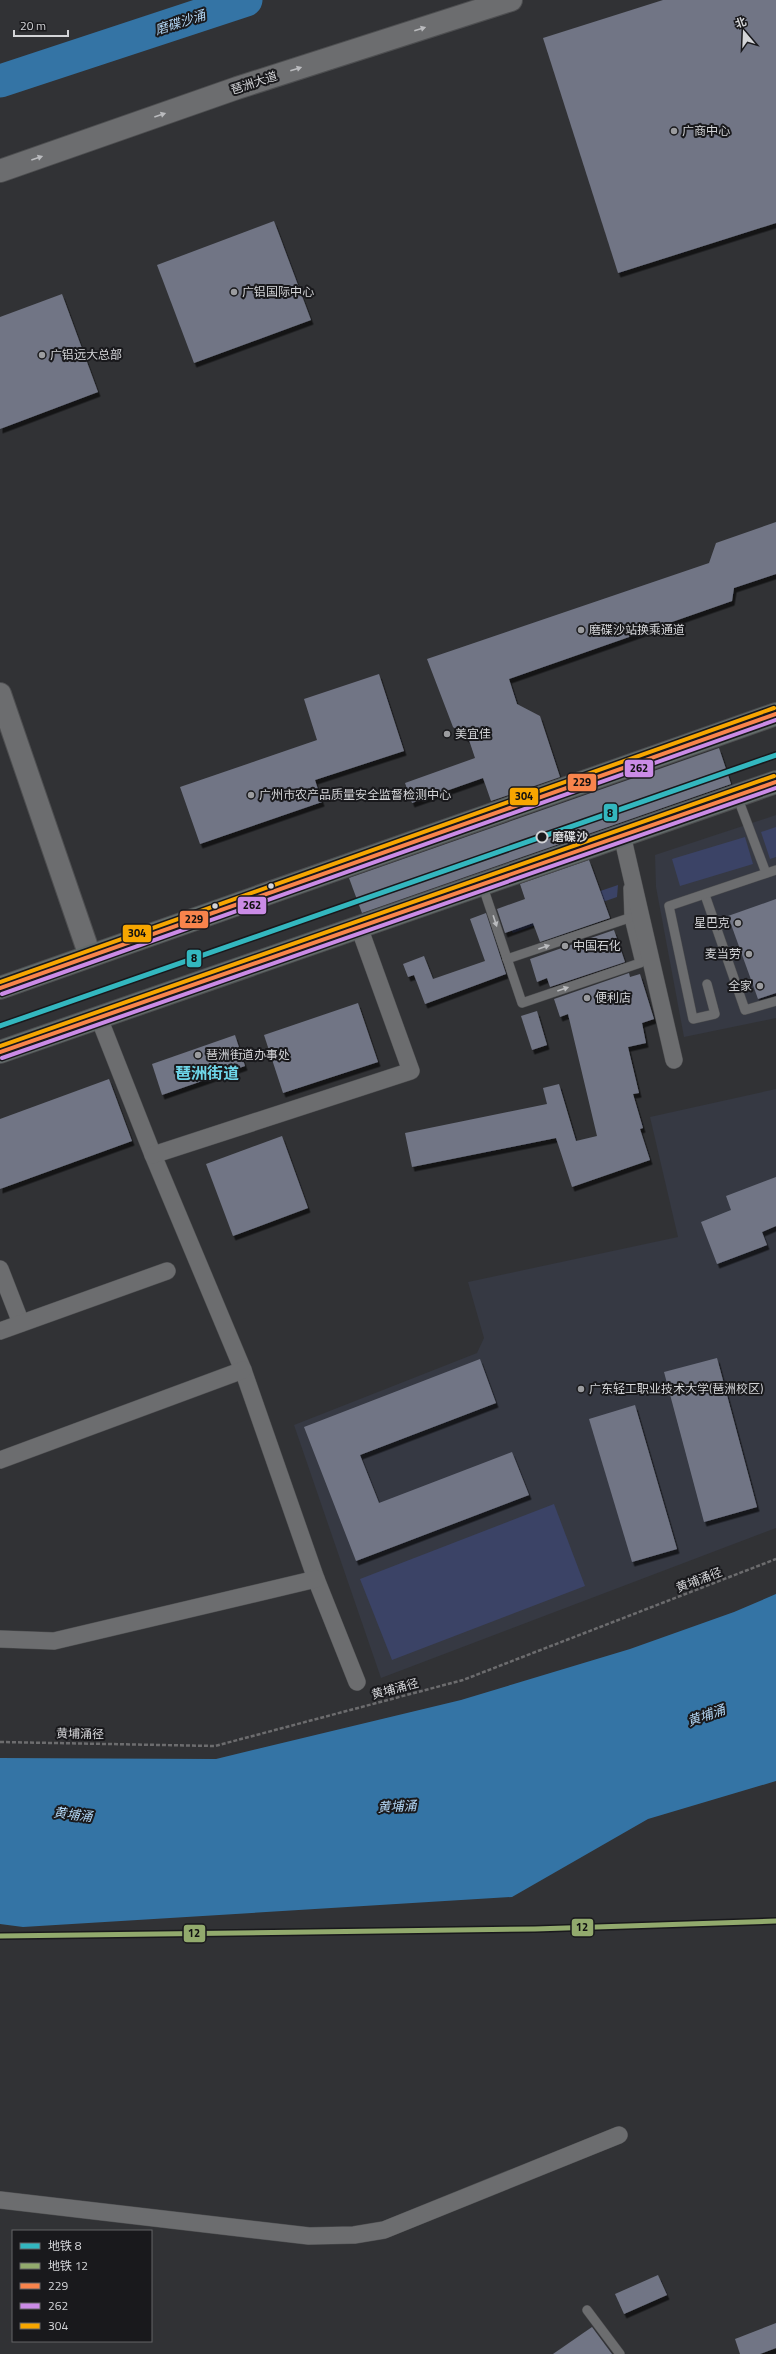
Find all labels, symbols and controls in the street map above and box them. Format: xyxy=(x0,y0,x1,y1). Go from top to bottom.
water label: 磨碟沙涌 xyxy=(152,4,210,40)
scale bar xyxy=(14,12,68,38)
north arrow xyxy=(724,12,764,52)
text: 北 xyxy=(733,13,749,32)
text: 20 m xyxy=(20,16,46,35)
one-way arrow xyxy=(414,26,426,32)
street label: 琶洲大道 xyxy=(228,66,280,99)
one-way arrow xyxy=(290,66,302,72)
one-way arrow xyxy=(154,112,166,118)
place label: 广商中心 xyxy=(682,121,730,140)
marker: 广商中心 xyxy=(669,126,679,136)
one-way arrow xyxy=(31,155,43,161)
place label: 广铝国际中心 xyxy=(242,282,314,301)
marker: 广铝国际中心 xyxy=(229,287,239,297)
place label: 广铝远大总部 xyxy=(50,345,122,364)
marker: 广铝远大总部 xyxy=(37,350,47,360)
place label: 磨碟沙站换乘通道 xyxy=(589,620,685,639)
marker: 磨碟沙站换乘通道 xyxy=(576,625,586,635)
place label: 美宜佳 xyxy=(455,724,491,743)
marker: 美宜佳 xyxy=(442,729,452,739)
line badge: 262 xyxy=(624,759,654,778)
text: 262 xyxy=(630,760,648,776)
line badge: 229 xyxy=(567,773,597,792)
text: 229 xyxy=(573,774,591,790)
place label: 广州市农产品质量安全监督检测中心 xyxy=(259,785,451,804)
line badge: 304 xyxy=(509,787,539,806)
text: 304 xyxy=(515,788,533,804)
marker: 广州市农产品质量安全监督检测中心 xyxy=(246,790,256,800)
line badge: 8 xyxy=(603,803,618,822)
text: 8 xyxy=(607,805,613,821)
place label: 磨碟沙 xyxy=(552,827,588,846)
marker: 磨碟沙 xyxy=(535,830,549,844)
unlabelled marker xyxy=(266,881,276,891)
line badge: 262 xyxy=(237,896,267,915)
text: 262 xyxy=(243,897,261,913)
unlabelled marker xyxy=(210,901,220,911)
line badge: 229 xyxy=(179,910,209,929)
text: 229 xyxy=(185,911,203,927)
place label: 星巴克 xyxy=(694,913,730,932)
one-way arrow xyxy=(492,915,498,927)
marker: 星巴克 xyxy=(733,918,743,928)
line badge: 304 xyxy=(122,924,152,943)
text: 304 xyxy=(128,925,146,941)
place label: 中国石化 xyxy=(573,936,621,955)
marker: 中国石化 xyxy=(560,941,570,951)
one-way arrow xyxy=(539,944,551,950)
place label: 麦当劳 xyxy=(705,944,741,963)
line badge: 8 xyxy=(186,949,202,968)
marker: 麦当劳 xyxy=(744,949,754,959)
text: 8 xyxy=(191,950,197,966)
place label: 全家 xyxy=(728,976,752,995)
marker: 全家 xyxy=(755,981,765,991)
one-way arrow xyxy=(558,985,570,991)
place label: 便利店 xyxy=(595,988,631,1007)
marker: 便利店 xyxy=(582,993,592,1003)
place label: 琶洲街道办事处 xyxy=(206,1045,290,1064)
marker: 琶洲街道办事处 xyxy=(193,1050,203,1060)
district label: 琶洲街道 xyxy=(175,1061,239,1085)
place label: 广东轻工职业技术大学(琶洲校区) xyxy=(589,1379,763,1398)
marker: 广东轻工职业技术大学(琶洲校区) xyxy=(576,1384,586,1394)
street label: 黄埔涌径 xyxy=(673,1562,725,1597)
street label: 黄埔涌径 xyxy=(369,1673,421,1704)
water label: 黄埔涌 xyxy=(684,1699,730,1731)
street label: 黄埔涌径 xyxy=(56,1724,104,1743)
water label: 黄埔涌 xyxy=(377,1795,419,1817)
water label: 黄埔涌 xyxy=(52,1802,96,1827)
line badge: 12 xyxy=(571,1918,594,1937)
text: 12 xyxy=(576,1919,588,1935)
line badge: 12 xyxy=(183,1924,206,1943)
text: 12 xyxy=(188,1925,200,1941)
legend xyxy=(12,2230,152,2342)
text: 地铁 8 xyxy=(48,2236,82,2255)
text: 地铁 12 xyxy=(48,2256,88,2275)
text: 229 xyxy=(48,2276,68,2295)
text: 262 xyxy=(48,2296,68,2315)
text: 304 xyxy=(48,2316,68,2335)

